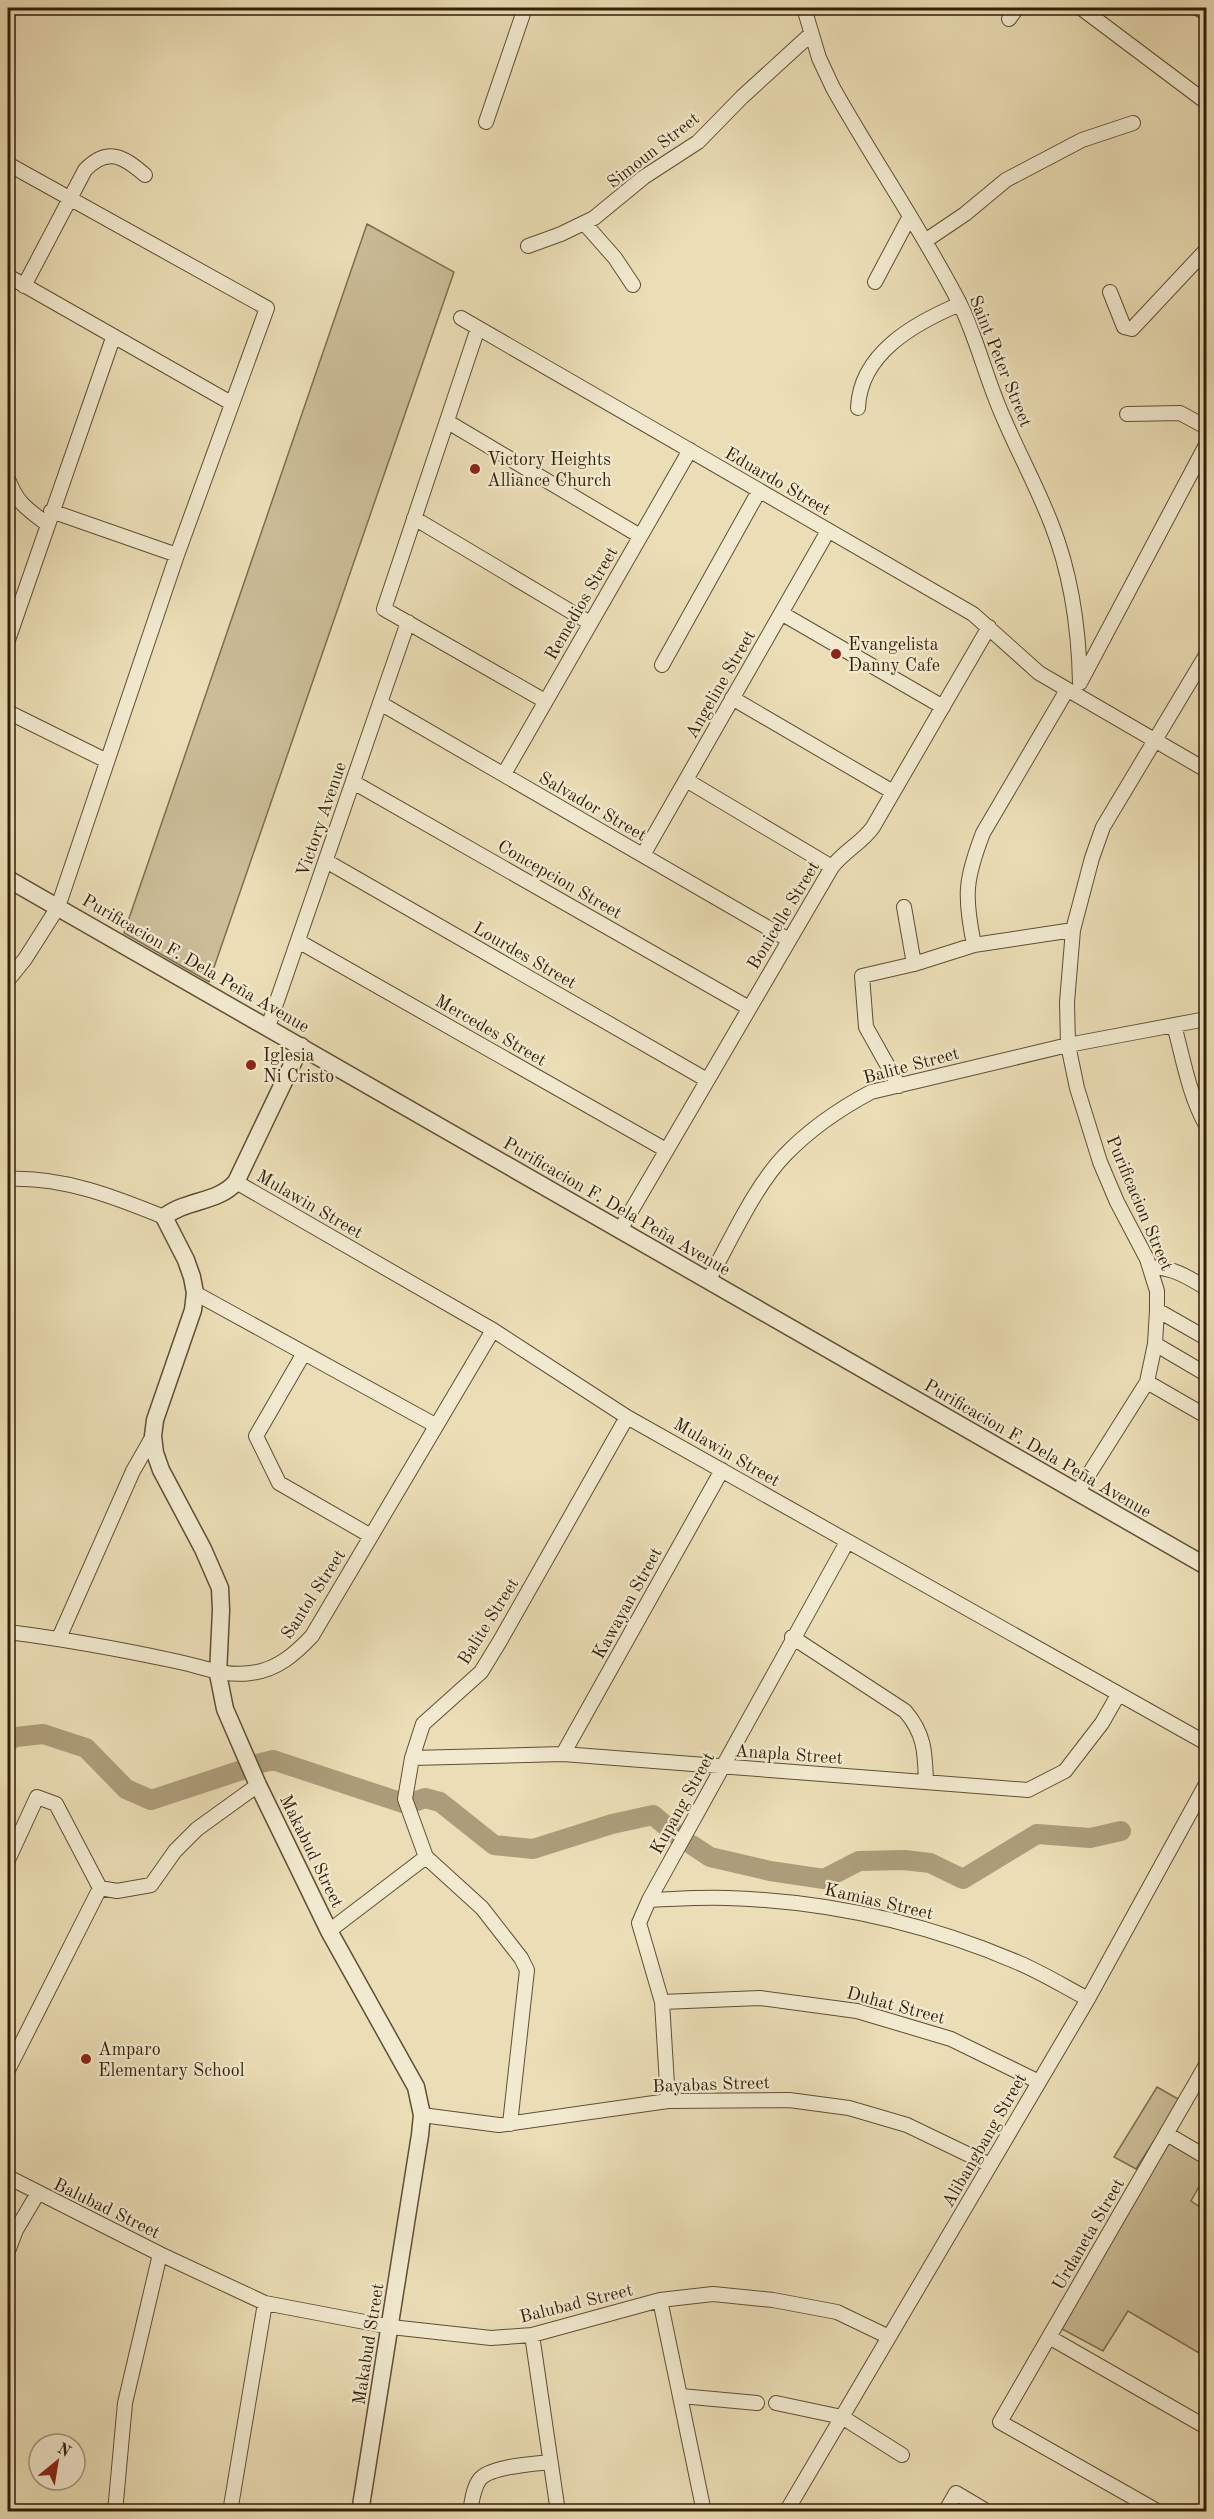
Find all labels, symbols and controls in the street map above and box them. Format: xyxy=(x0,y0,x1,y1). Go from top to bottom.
street label: Simoun Street xyxy=(604,109,703,192)
street label: Saint Peter Street xyxy=(965,293,1035,430)
street label: Eduardo Street xyxy=(722,444,833,519)
place label: Victory Heights Alliance Church xyxy=(487,451,612,490)
marker: Victory Heights Alliance Church xyxy=(468,462,482,476)
street label: Remedios Street xyxy=(542,544,622,663)
street label: Angeline Street xyxy=(683,627,759,742)
place label: Evangelista Danny Cafe xyxy=(848,636,940,675)
marker: Evangelista Danny Cafe xyxy=(829,647,843,661)
street label: Victory Avenue xyxy=(294,760,350,879)
street label: Salvador Street xyxy=(536,769,649,845)
street label: Concepcion Street xyxy=(494,837,625,923)
street label: Bonicelle Street xyxy=(745,858,823,973)
street label: Purificacion F. Dela Peña Avenue xyxy=(79,891,312,1036)
street label: Lourdes Street xyxy=(470,919,579,993)
street label: Mercedes Street xyxy=(432,992,549,1070)
street label: Balite Street xyxy=(861,1045,961,1087)
place label: Iglesia Ni Cristo xyxy=(263,1047,334,1086)
marker: Iglesia Ni Cristo xyxy=(244,1058,258,1072)
street label: Purificacion Street xyxy=(1103,1133,1176,1273)
street label: Purificacion F. Dela Peña Avenue xyxy=(500,1134,733,1279)
street label: Mulawin Street xyxy=(253,1167,366,1242)
street label: Purificacion F. Dela Peña Avenue xyxy=(921,1376,1154,1521)
street label: Mulawin Street xyxy=(670,1415,783,1490)
street label: Kawayan Street xyxy=(590,1545,666,1662)
street label: Santol Street xyxy=(278,1547,349,1642)
street label: Balite Street xyxy=(455,1575,523,1668)
street label: Anapla Street xyxy=(734,1742,844,1768)
street label: Kupang Street xyxy=(647,1749,718,1858)
street label: Makabud Street xyxy=(276,1792,346,1911)
street label: Kamias Street xyxy=(823,1881,935,1923)
street label: Duhat Street xyxy=(844,1984,947,2028)
place label: Amparo Elementary School xyxy=(98,2041,245,2080)
marker: Amparo Elementary School xyxy=(79,2052,93,2066)
street label: Alibangbang Street xyxy=(939,2070,1030,2211)
street label: Bayabas Street xyxy=(652,2074,770,2096)
street label: Balubad Street xyxy=(50,2175,163,2242)
street label: Urdaneta Street xyxy=(1050,2176,1128,2293)
street label: Balubad Street xyxy=(518,2281,635,2327)
street label: Makabud Street xyxy=(350,2282,388,2406)
north arrow xyxy=(27,2432,87,2492)
text: N xyxy=(54,2441,73,2461)

